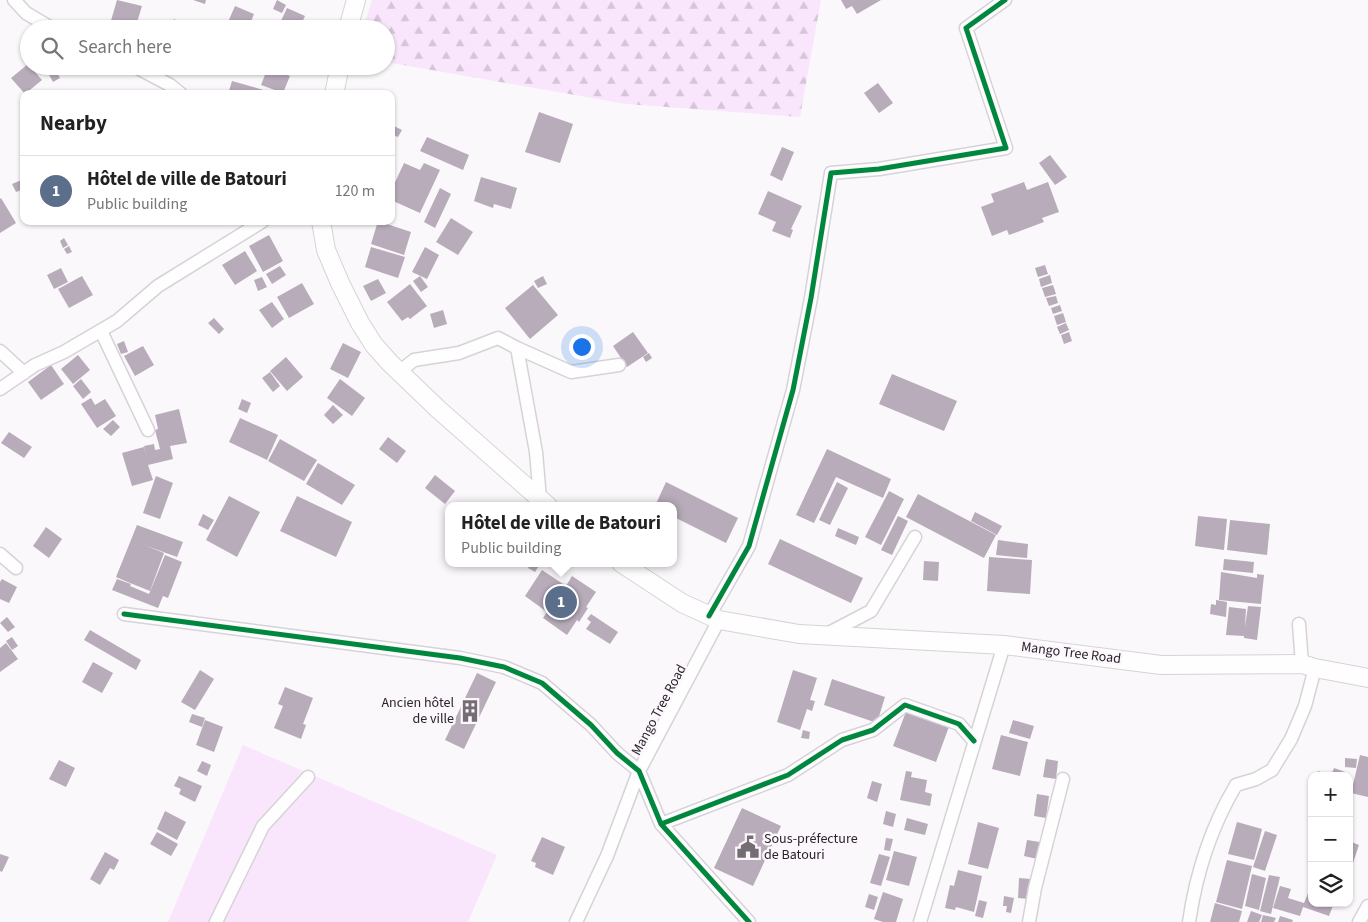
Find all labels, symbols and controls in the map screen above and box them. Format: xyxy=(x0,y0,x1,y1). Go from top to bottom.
search box xyxy=(20,20,395,75)
icon: search xyxy=(38,34,66,62)
text: Search here xyxy=(78,34,172,61)
text: Nearby xyxy=(40,108,107,138)
text: Hôtel de ville de Batouri xyxy=(87,166,287,193)
text: 1 xyxy=(52,180,60,202)
text: 120 m xyxy=(335,180,375,202)
text: Public building xyxy=(87,193,187,215)
your location xyxy=(569,334,595,360)
popup xyxy=(445,502,677,567)
text: Hôtel de ville de Batouri xyxy=(461,510,661,537)
text: Public building xyxy=(461,537,561,559)
pin: 1 xyxy=(545,583,577,621)
street label: Mango Tree Road xyxy=(1020,637,1122,669)
street label: Mango Tree Road xyxy=(627,661,691,759)
place label: Ancien hôtel de ville xyxy=(381,693,454,729)
building icon: Ancien hôtel de ville xyxy=(457,698,483,724)
map controls xyxy=(1308,772,1353,907)
button: + xyxy=(1308,772,1353,817)
button: − xyxy=(1308,817,1353,862)
place label: Sous-préfecture de Batouri xyxy=(764,829,858,865)
public building icon: Sous-préfecture de Batouri xyxy=(735,834,761,860)
button: layers xyxy=(1308,862,1353,907)

